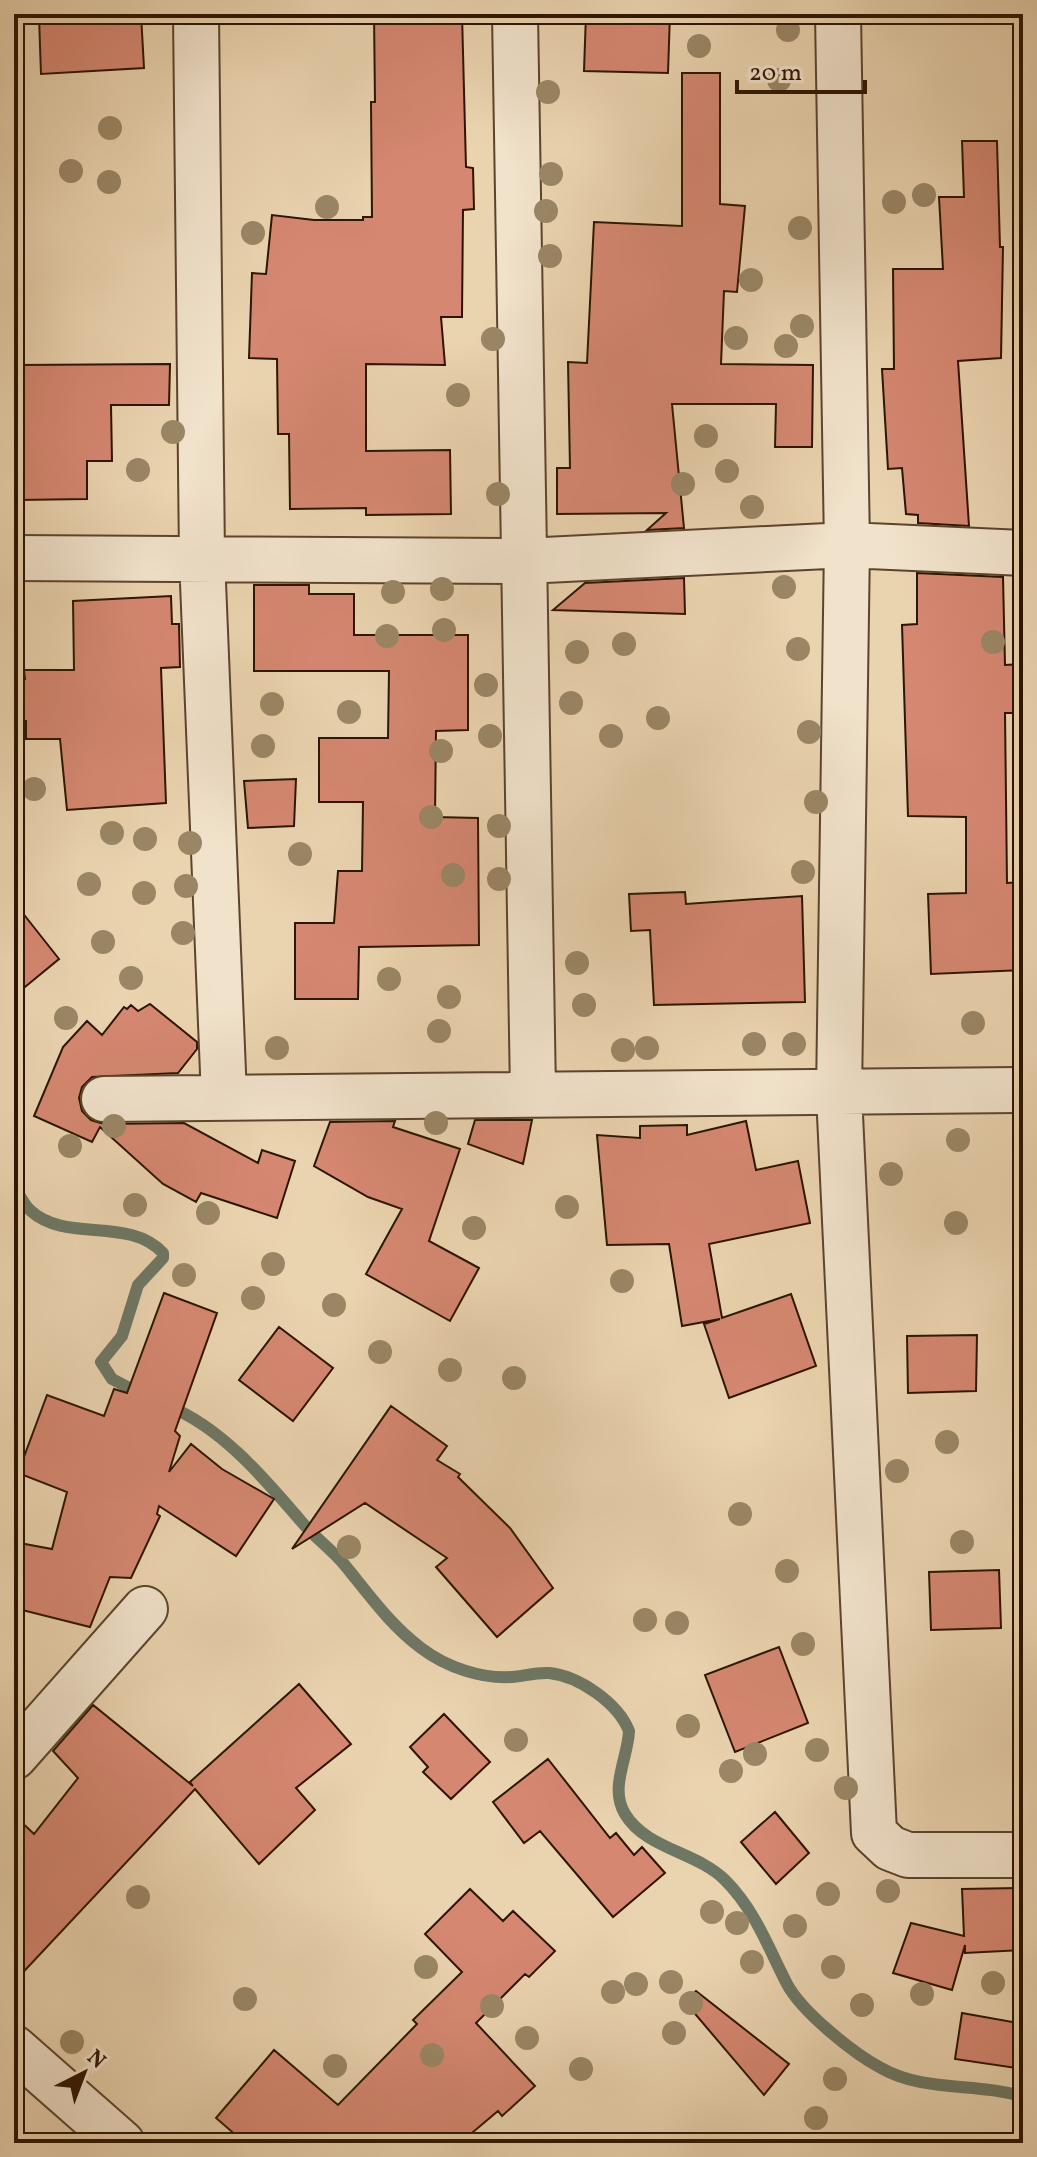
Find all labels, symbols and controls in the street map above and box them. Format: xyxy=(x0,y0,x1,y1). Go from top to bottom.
scale bar xyxy=(737,44,865,94)
text: 20 m xyxy=(749,57,802,91)
north arrow xyxy=(44,2033,124,2113)
text: N xyxy=(79,2043,112,2077)

